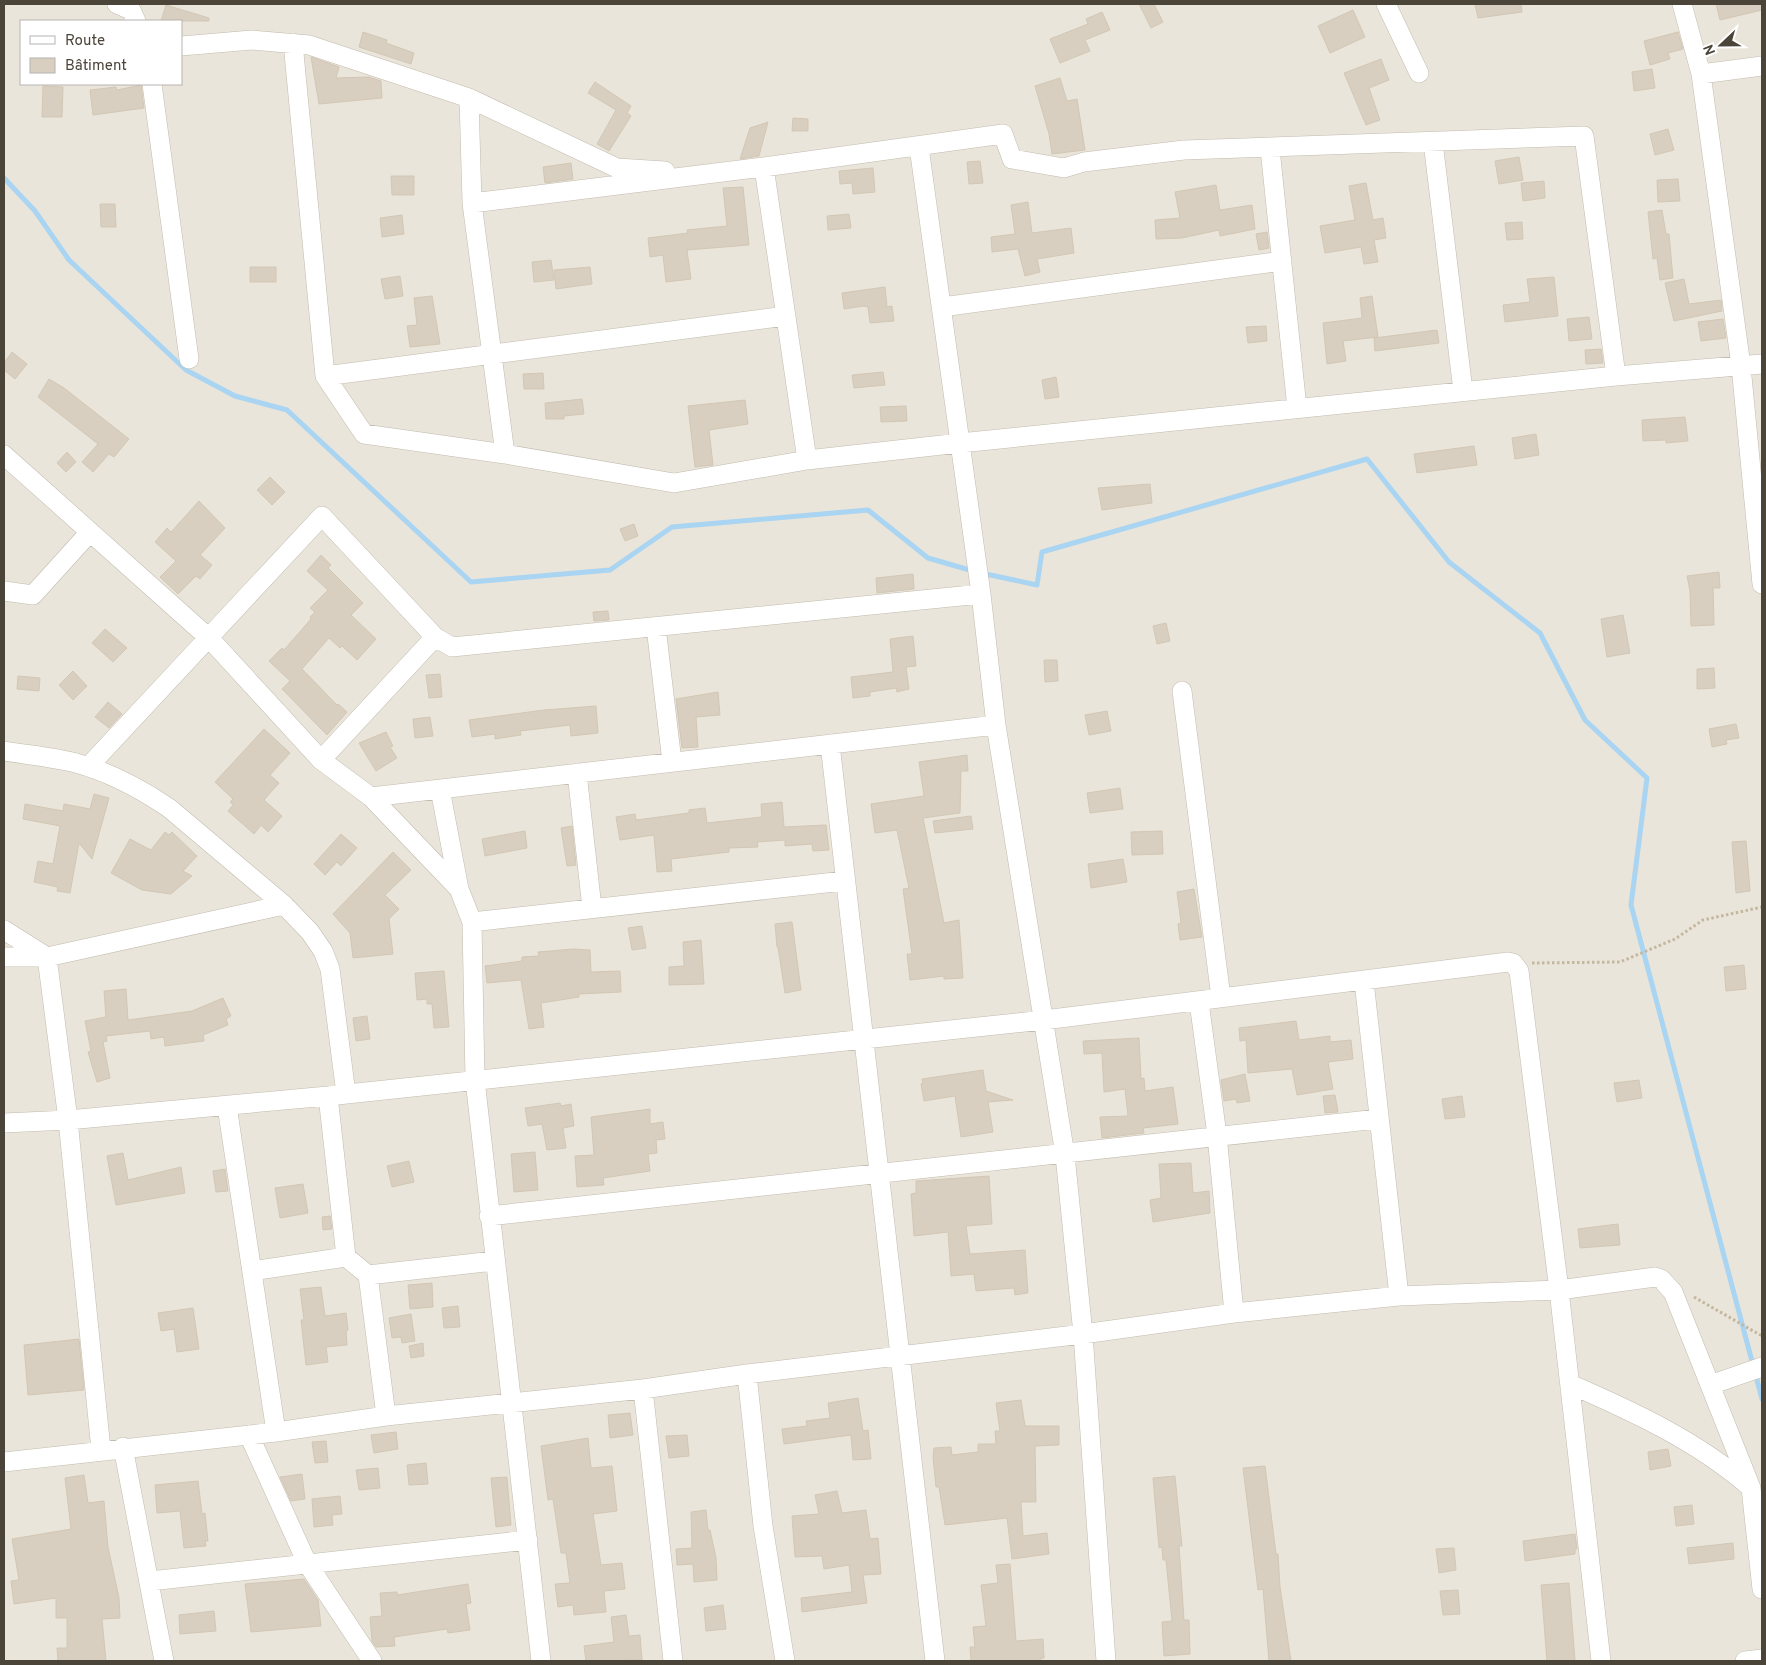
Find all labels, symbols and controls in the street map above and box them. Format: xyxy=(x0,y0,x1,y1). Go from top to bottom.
legend xyxy=(20,20,182,85)
north arrow xyxy=(1696,20,1746,70)
text: Route xyxy=(65,32,105,51)
text: N xyxy=(1701,41,1720,57)
text: Bâtiment xyxy=(65,57,127,76)

